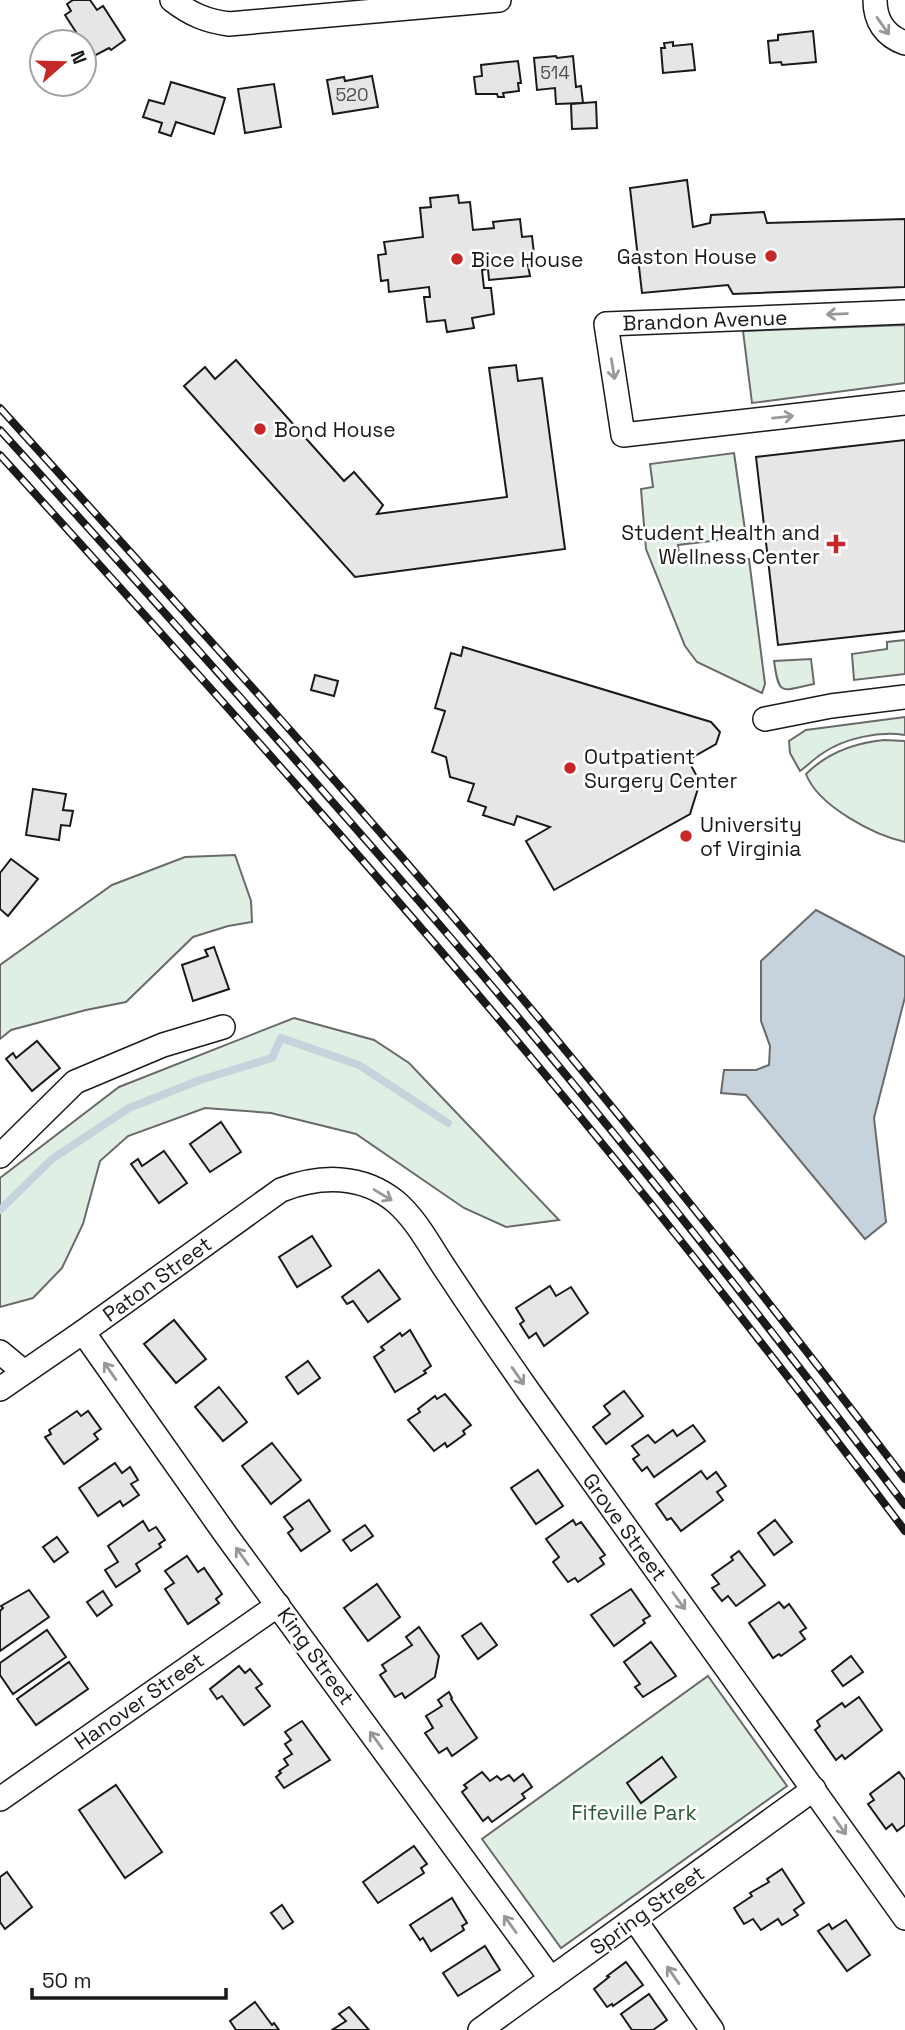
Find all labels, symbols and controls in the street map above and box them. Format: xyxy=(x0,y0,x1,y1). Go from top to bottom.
one-way arrow xyxy=(876,16,890,35)
north arrow xyxy=(28,28,98,98)
text: N xyxy=(65,47,92,68)
house number: 514 xyxy=(540,61,570,84)
house number: 520 xyxy=(335,83,369,106)
place label: Gaston House xyxy=(617,243,757,270)
place label: Bice House xyxy=(471,246,584,273)
marker: Gaston House xyxy=(763,248,779,264)
marker: Bice House xyxy=(449,251,465,267)
street label: Brandon Avenue xyxy=(622,304,788,336)
one-way arrow xyxy=(826,308,849,321)
one-way arrow xyxy=(607,357,620,380)
one-way arrow xyxy=(771,410,794,423)
place label: Bond House xyxy=(274,416,396,443)
marker: Bond House xyxy=(252,421,268,437)
place label: Student Health and Wellness Center xyxy=(621,519,820,570)
marker: Student Health and Wellness Center xyxy=(826,534,846,554)
place label: Outpatient Surgery Center xyxy=(584,743,738,794)
marker: Outpatient Surgery Center xyxy=(562,760,578,776)
place label: University of Virginia xyxy=(700,811,802,862)
marker: University of Virginia xyxy=(678,828,694,844)
one-way arrow xyxy=(373,1188,393,1202)
street label: Paton Street xyxy=(97,1230,217,1328)
one-way arrow xyxy=(103,1362,117,1381)
one-way arrow xyxy=(511,1366,525,1385)
street label: Grove Street xyxy=(577,1468,673,1586)
one-way arrow xyxy=(235,1547,249,1566)
one-way arrow xyxy=(672,1591,686,1610)
street label: King Street xyxy=(272,1602,360,1710)
street label: Hanover Street xyxy=(69,1646,209,1756)
one-way arrow xyxy=(369,1731,384,1750)
park label: Fifeville Park xyxy=(571,1799,697,1826)
one-way arrow xyxy=(833,1816,847,1835)
street label: Spring Street xyxy=(584,1859,710,1961)
one-way arrow xyxy=(503,1915,518,1933)
scale bar xyxy=(32,1956,226,2000)
one-way arrow xyxy=(666,1966,680,1985)
text: 50 m xyxy=(42,1967,92,1994)

